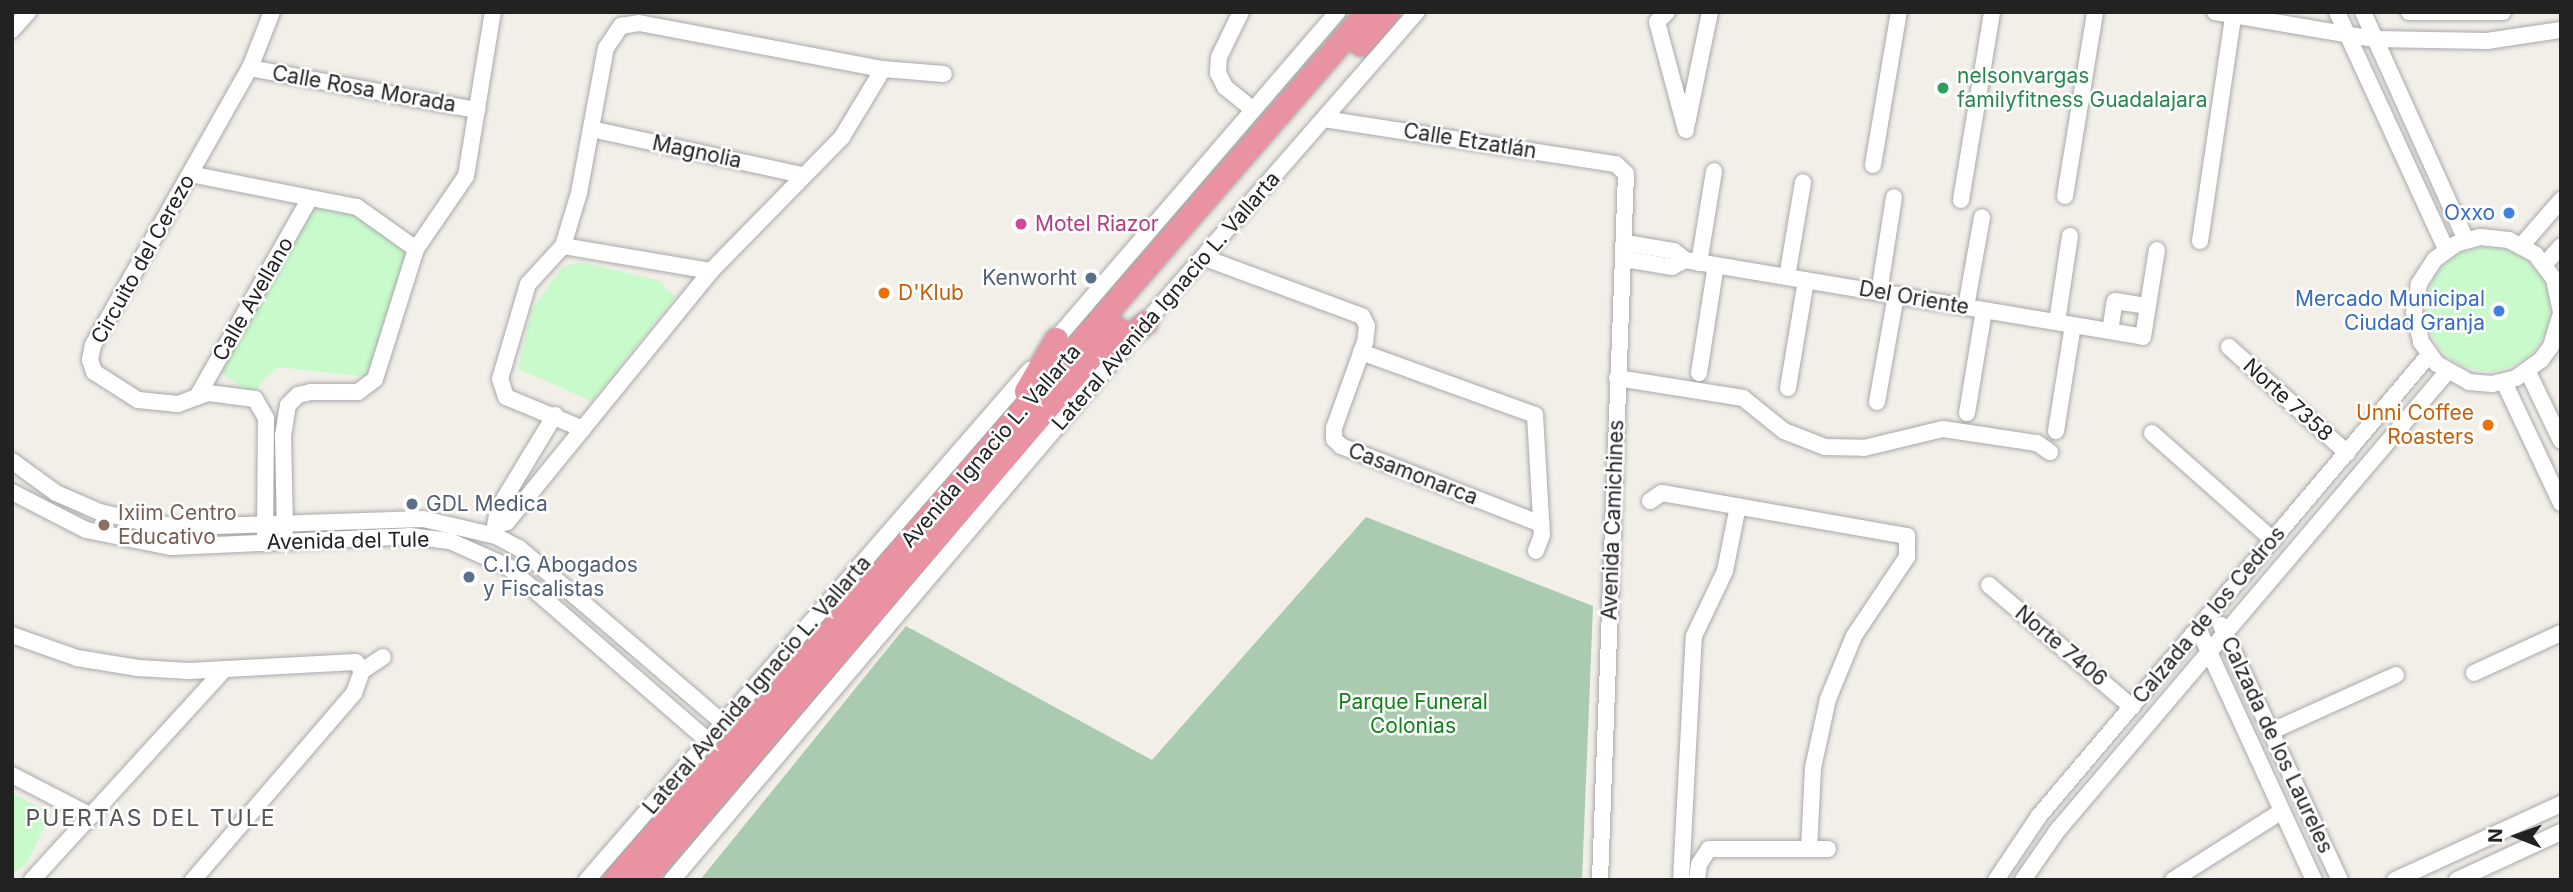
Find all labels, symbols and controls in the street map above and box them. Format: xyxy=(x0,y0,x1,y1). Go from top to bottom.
street label: Calle Rosa Morada xyxy=(270,60,458,118)
place label: nelsonvargas familyfitness Guadalajara xyxy=(1957,63,2207,113)
marker: nelsonvargas familyfitness Guadalajara xyxy=(1935,80,1951,96)
street label: Calle Etzatlán xyxy=(1402,118,1538,164)
street label: Magnolia xyxy=(650,130,744,174)
street label: Lateral Avenida Ignacio L. Vallarta xyxy=(1047,167,1285,435)
street label: Circuito del Cerezo xyxy=(86,170,200,348)
place label: Oxxo xyxy=(2444,200,2495,226)
marker: Oxxo xyxy=(2501,205,2517,221)
place label: Motel Riazor xyxy=(1035,211,1159,237)
marker: Motel Riazor xyxy=(1013,216,1029,232)
street label: Calle Avellano xyxy=(207,232,299,366)
place label: Kenworht xyxy=(982,265,1077,291)
marker: Kenworht xyxy=(1083,270,1099,286)
street label: Del Oriente xyxy=(1857,276,1971,320)
place label: D'Klub xyxy=(898,280,964,306)
marker: D'Klub xyxy=(876,285,892,301)
place label: Mercado Municipal Ciudad Granja xyxy=(2295,286,2485,336)
marker: Mercado Municipal Ciudad Granja xyxy=(2491,303,2507,319)
street label: Avenida Ignacio L. Vallarta xyxy=(896,339,1086,553)
street label: Norte 7358 xyxy=(2238,353,2338,447)
place label: Unni Coffee Roasters xyxy=(2356,400,2474,450)
marker: Unni Coffee Roasters xyxy=(2480,417,2496,433)
street label: Avenida Camichines xyxy=(1597,419,1629,621)
street label: Casamonarca xyxy=(1345,438,1481,510)
place label: GDL Medica xyxy=(426,491,548,517)
marker: GDL Medica xyxy=(404,496,420,512)
place label: Ixiim Centro Educativo xyxy=(118,500,237,550)
marker: Ixiim Centro Educativo xyxy=(96,517,112,533)
street label: Calzada de los Cedros xyxy=(2128,521,2290,709)
street label: Avenida del Tule xyxy=(266,527,430,555)
street label: Lateral Avenida Ignacio L. Vallarta xyxy=(638,551,876,819)
place label: C.I.G Abogados y Fiscalistas xyxy=(483,552,638,602)
marker: C.I.G Abogados y Fiscalistas xyxy=(461,569,477,585)
street label: Norte 7406 xyxy=(2010,600,2112,692)
street label: Calzada de los Laureles xyxy=(2216,633,2338,857)
park label: Parque Funeral Colonias xyxy=(1338,689,1488,739)
north arrow xyxy=(2482,801,2552,871)
district label: PUERTAS DEL TULE xyxy=(27,804,275,832)
text: N xyxy=(2484,828,2507,843)

